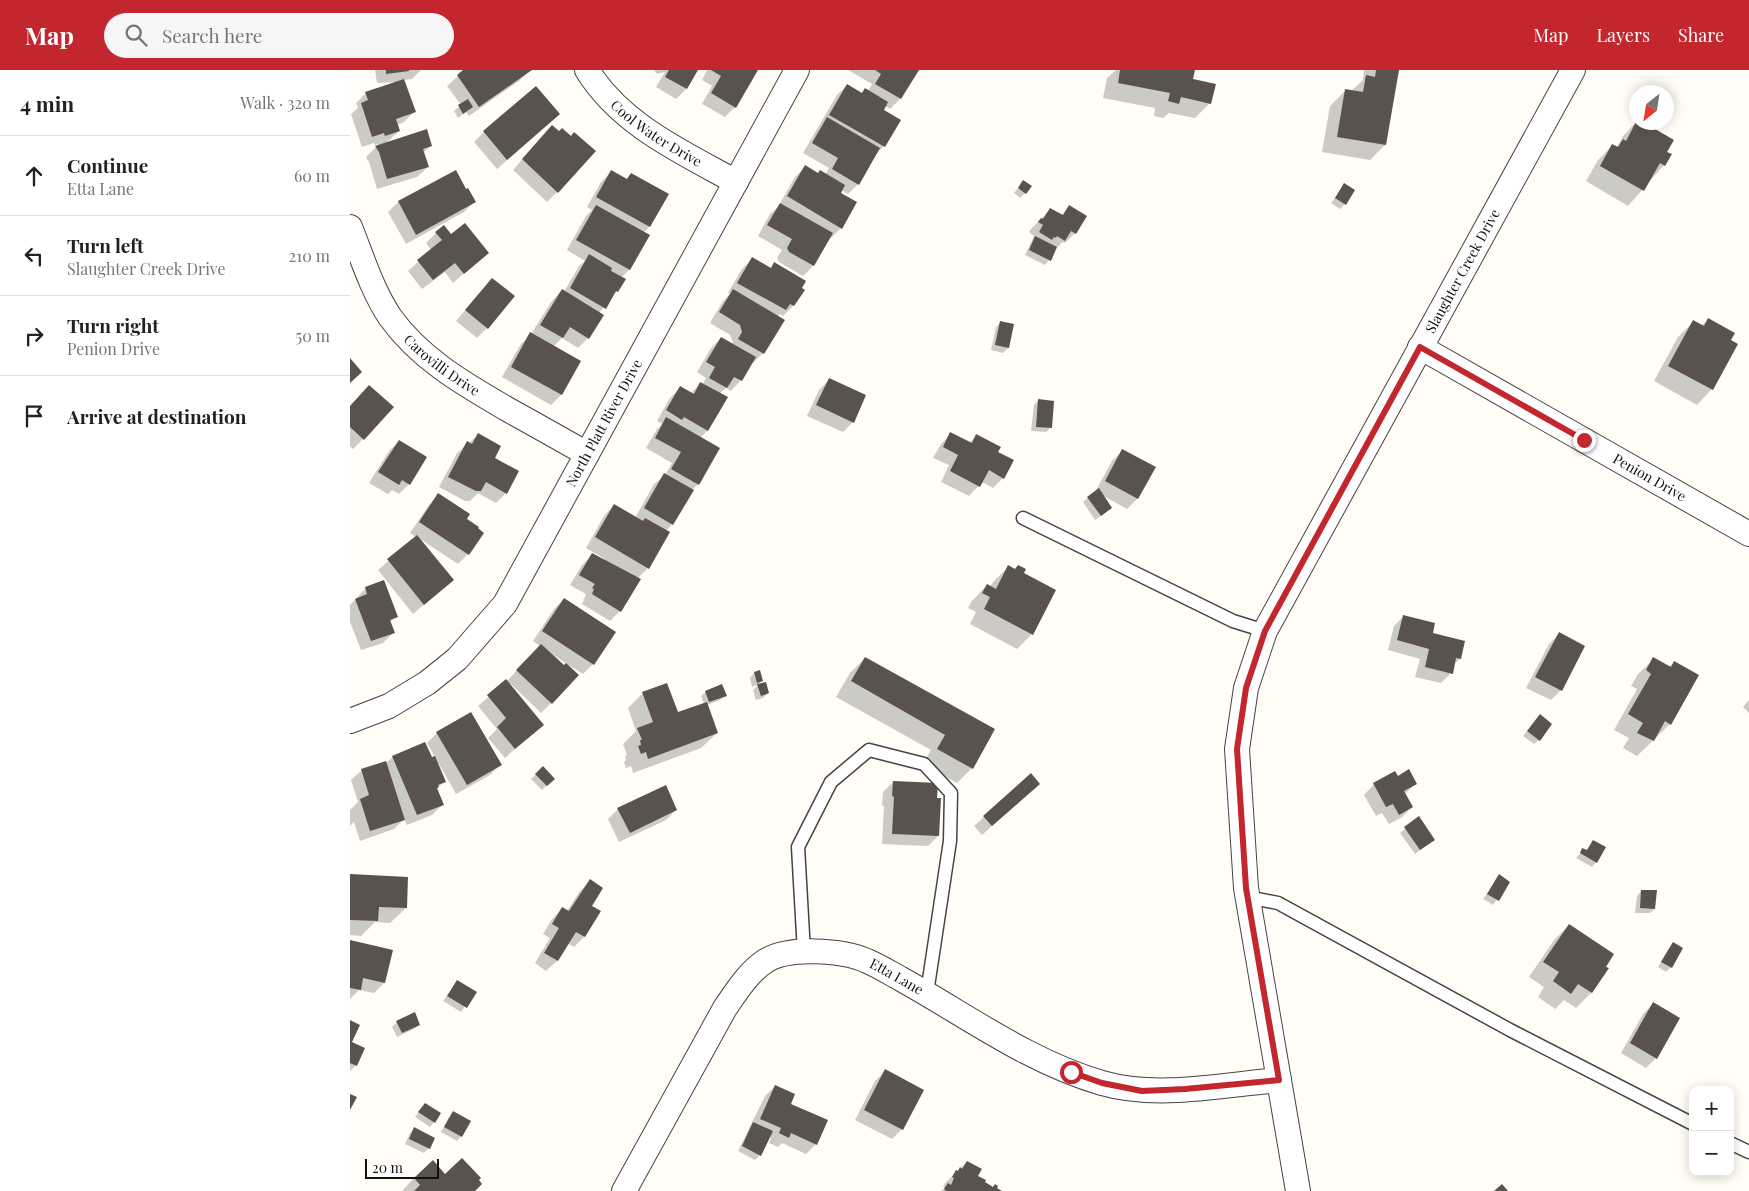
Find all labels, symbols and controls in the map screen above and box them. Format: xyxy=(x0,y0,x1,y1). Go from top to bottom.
search box xyxy=(104,13,454,58)
text: Map xyxy=(25,19,74,51)
icon: search xyxy=(122,21,150,49)
text: Search here xyxy=(162,22,262,48)
text: Map xyxy=(1533,23,1568,47)
text: Layers xyxy=(1596,23,1650,47)
text: Share xyxy=(1678,23,1724,47)
north arrow xyxy=(1629,85,1674,130)
text: 4 min xyxy=(20,89,74,117)
text: Walk · 320 m xyxy=(240,92,330,113)
street label: Cool Water Drive xyxy=(607,95,705,171)
text: Continue xyxy=(67,152,148,178)
icon: ahead xyxy=(20,162,48,190)
text: 60 m xyxy=(294,165,330,186)
text: Etta Lane xyxy=(67,178,134,199)
street label: Slaughter Creek Drive xyxy=(1420,205,1504,336)
text: Turn left xyxy=(67,232,144,258)
icon: left xyxy=(20,242,48,270)
text: 210 m xyxy=(289,245,330,266)
text: Slaughter Creek Drive xyxy=(67,258,226,279)
text: Turn right xyxy=(67,312,159,338)
icon: right xyxy=(20,322,48,350)
text: 50 m xyxy=(296,325,330,346)
street label: Carovilli Drive xyxy=(400,330,484,400)
text: Penion Drive xyxy=(67,338,160,359)
street label: North Platt River Drive xyxy=(561,356,646,490)
icon: arrive xyxy=(20,402,48,430)
text: Arrive at destination xyxy=(67,403,247,429)
route end xyxy=(1573,429,1596,452)
street label: Penion Drive xyxy=(1610,449,1690,505)
street label: Etta Lane xyxy=(867,954,927,999)
route start xyxy=(1060,1061,1083,1084)
map controls xyxy=(1689,1086,1734,1176)
button: + xyxy=(1689,1086,1734,1131)
button: − xyxy=(1689,1131,1734,1176)
scale bar xyxy=(365,1156,439,1179)
text: 20 m xyxy=(372,1158,403,1177)

